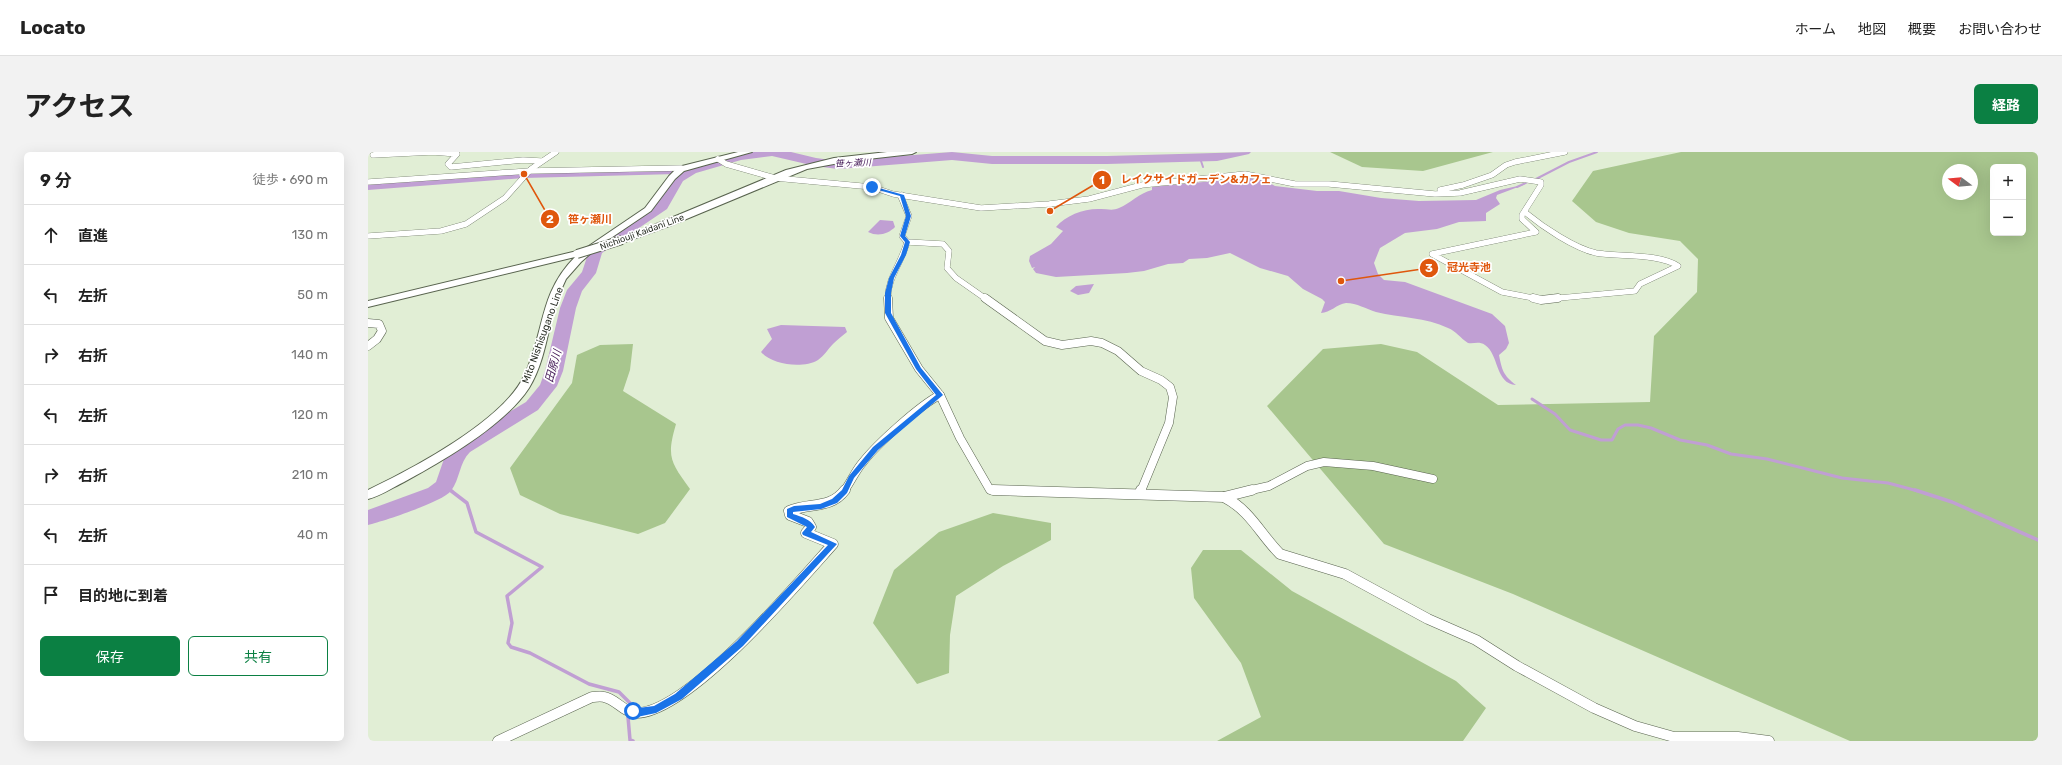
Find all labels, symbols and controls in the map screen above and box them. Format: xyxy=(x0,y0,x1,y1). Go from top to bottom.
text: Locato xyxy=(20,16,86,39)
text: ホーム xyxy=(1794,21,1836,38)
text: 地図 xyxy=(1858,21,1886,38)
text: 概要 xyxy=(1908,21,1936,38)
text: お問い合わせ xyxy=(1958,21,2042,38)
button: 経路 xyxy=(1974,84,2038,124)
text: アクセス xyxy=(24,90,135,123)
water label: 笹ヶ瀬川 xyxy=(835,157,872,169)
north arrow xyxy=(1942,164,1978,200)
map controls xyxy=(1990,164,2026,236)
button: + xyxy=(1990,164,2026,200)
callout: レイクサイドガーデン&カフェ xyxy=(1092,168,1279,191)
text: 9 分 xyxy=(40,170,72,190)
text: 徒歩 · 690 m xyxy=(253,172,328,187)
text: 1 xyxy=(1099,173,1105,187)
text: レイクサイドガーデン&カフェ xyxy=(1121,173,1271,186)
route end xyxy=(863,178,881,196)
button: − xyxy=(1990,200,2026,236)
callout: 笹ヶ瀬川 xyxy=(540,207,620,230)
text: 2 xyxy=(546,212,554,226)
street label: Nichiouji Kaidani Line xyxy=(599,212,685,252)
text: 笹ヶ瀬川 xyxy=(568,213,612,226)
icon: ahead xyxy=(40,224,62,246)
text: 直進 xyxy=(78,227,108,245)
text: 130 m xyxy=(292,227,328,242)
callout: 冠光寺池 xyxy=(1419,256,1499,279)
text: 3 xyxy=(1425,261,1433,275)
text: 冠光寺池 xyxy=(1447,261,1491,274)
icon: left xyxy=(40,284,62,306)
street label: Mito Nishisugano Line xyxy=(520,285,566,385)
text: 左折 xyxy=(78,287,108,305)
text: 50 m xyxy=(297,287,328,302)
icon: right xyxy=(40,344,62,366)
text: 右折 xyxy=(78,347,108,365)
text: 140 m xyxy=(291,347,328,362)
water label: 田原川 xyxy=(543,348,565,384)
icon: left xyxy=(40,404,62,426)
text: 左折 xyxy=(78,407,108,425)
text: 120 m xyxy=(292,407,328,422)
icon: right xyxy=(40,464,62,486)
text: 右折 xyxy=(78,467,108,485)
text: 210 m xyxy=(292,467,328,482)
icon: left xyxy=(40,524,62,546)
text: 左折 xyxy=(78,527,108,545)
text: 40 m xyxy=(297,527,328,542)
icon: arrive xyxy=(40,584,62,606)
text: 目的地に到着 xyxy=(78,587,168,605)
button: 保存 xyxy=(40,636,180,676)
button: 共有 xyxy=(188,636,328,676)
route start xyxy=(624,702,642,720)

